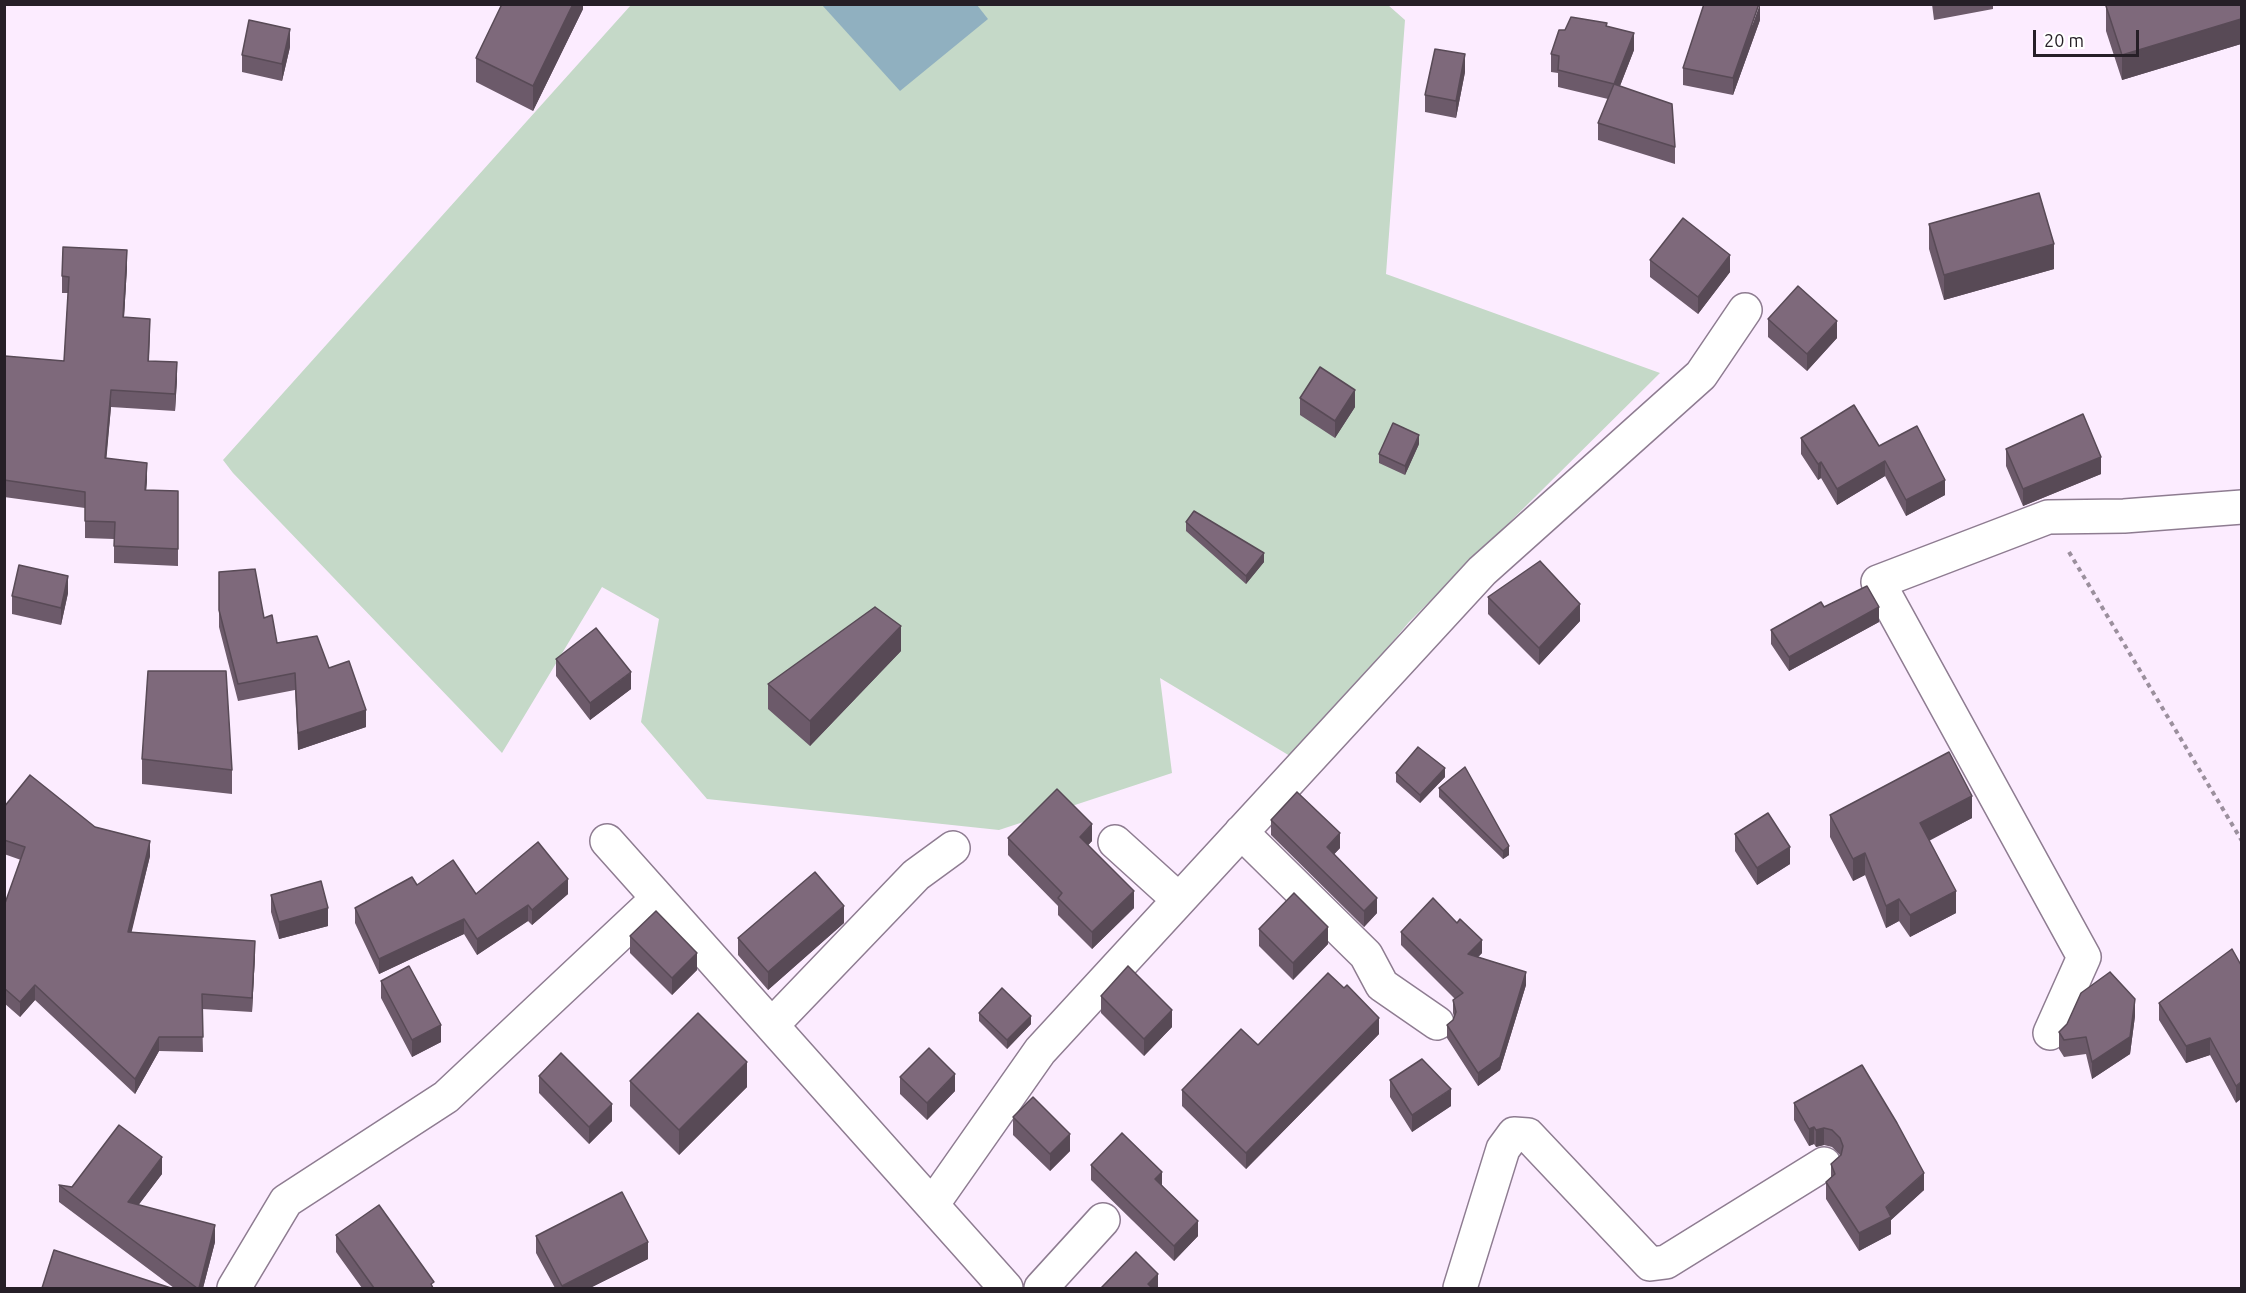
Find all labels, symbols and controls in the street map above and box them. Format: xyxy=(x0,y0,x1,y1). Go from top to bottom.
scale bar xyxy=(2036,18,2142,56)
text: 20 m xyxy=(2044,30,2084,50)

